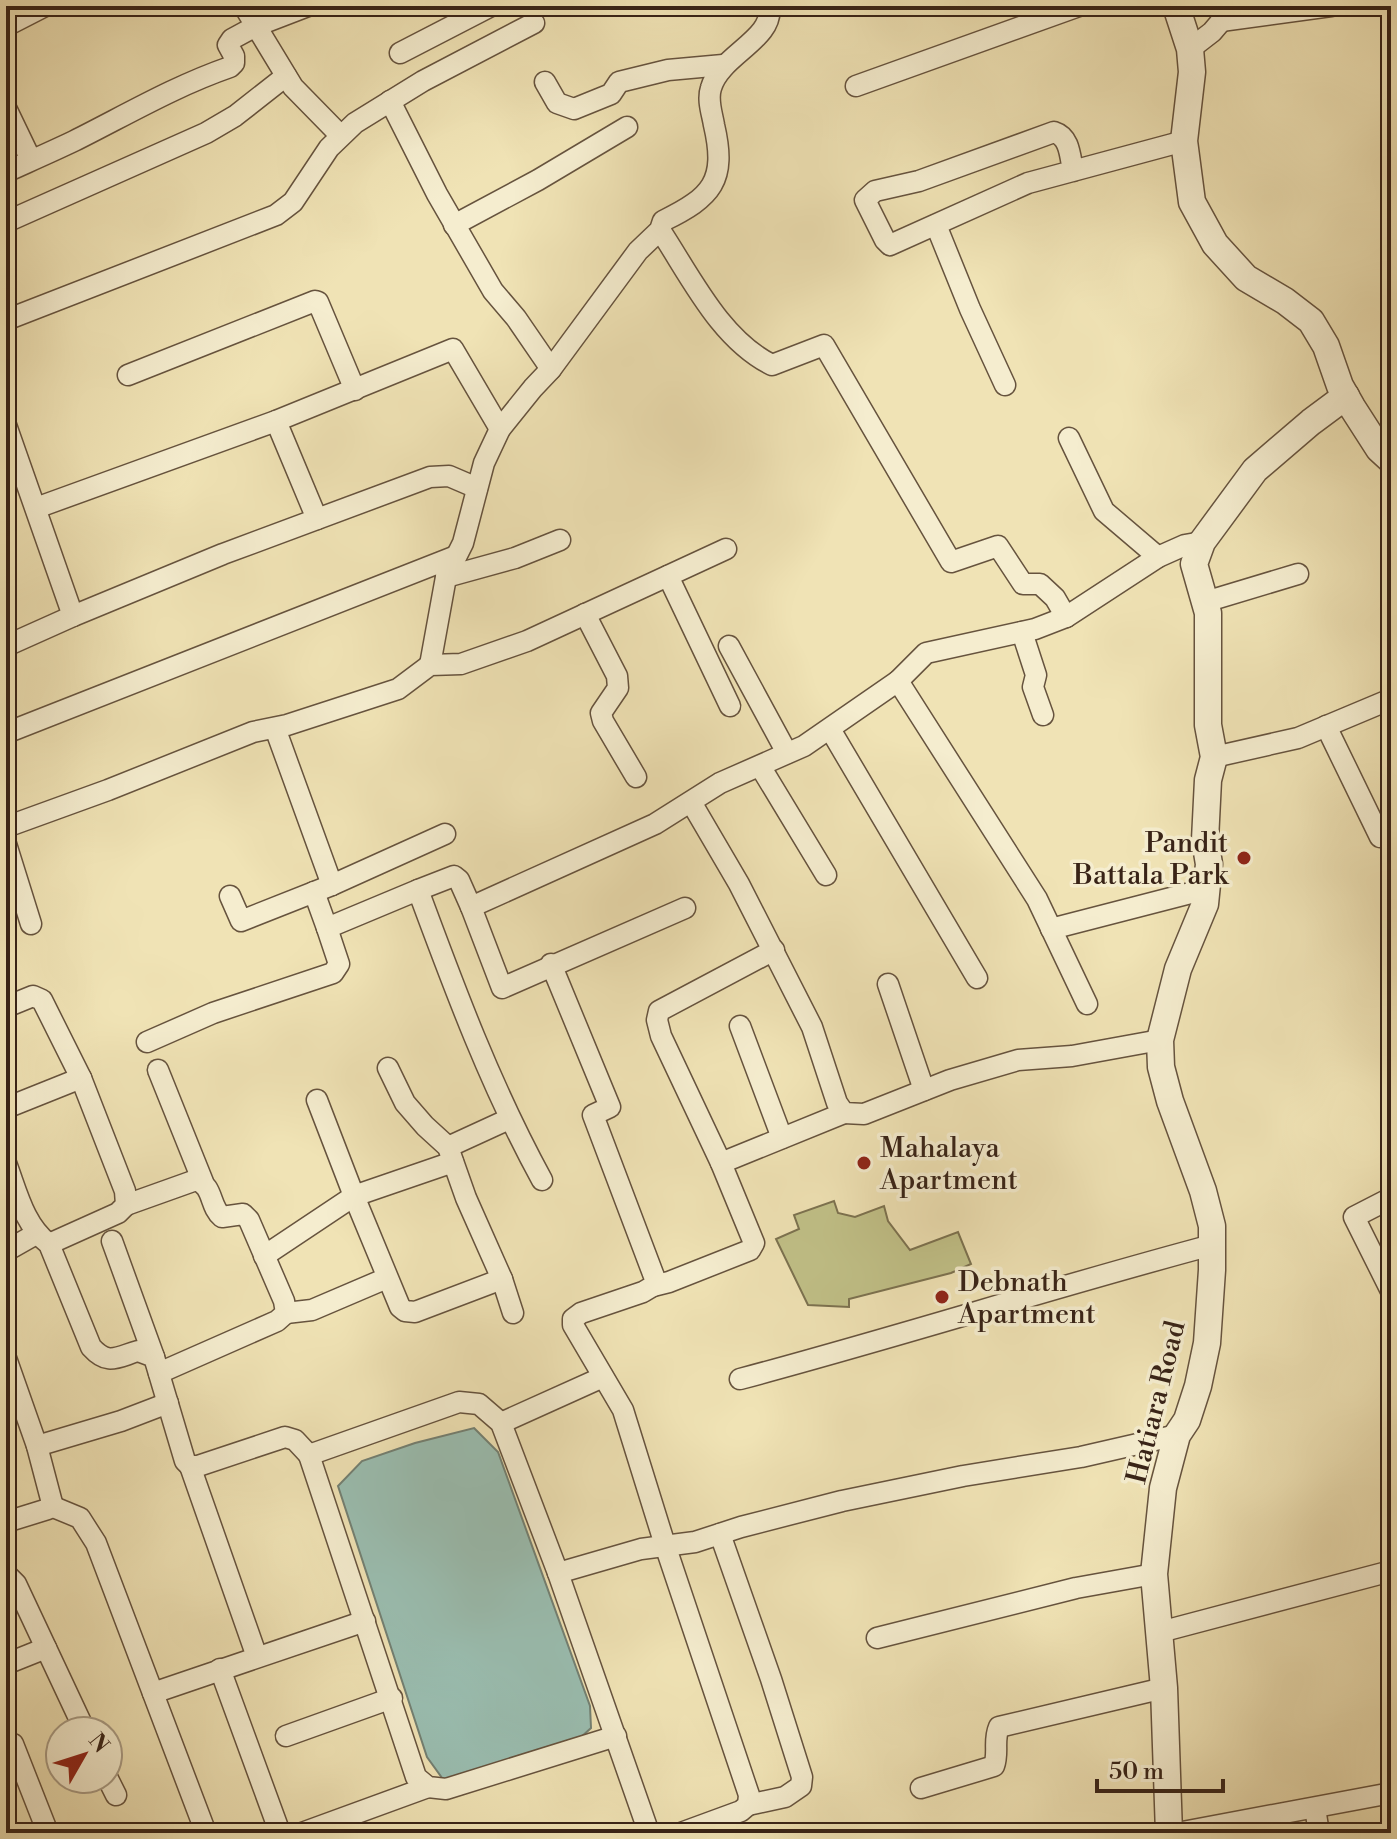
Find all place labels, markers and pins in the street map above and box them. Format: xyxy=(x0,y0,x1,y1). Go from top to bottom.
place label: Pandit Battala Park xyxy=(1072,826,1229,893)
marker: Pandit Battala Park xyxy=(1235,849,1253,867)
place label: Mahalaya Apartment xyxy=(879,1131,1018,1198)
marker: Mahalaya Apartment xyxy=(855,1154,873,1172)
place label: Debnath Apartment xyxy=(957,1265,1096,1332)
marker: Debnath Apartment xyxy=(933,1288,951,1306)

